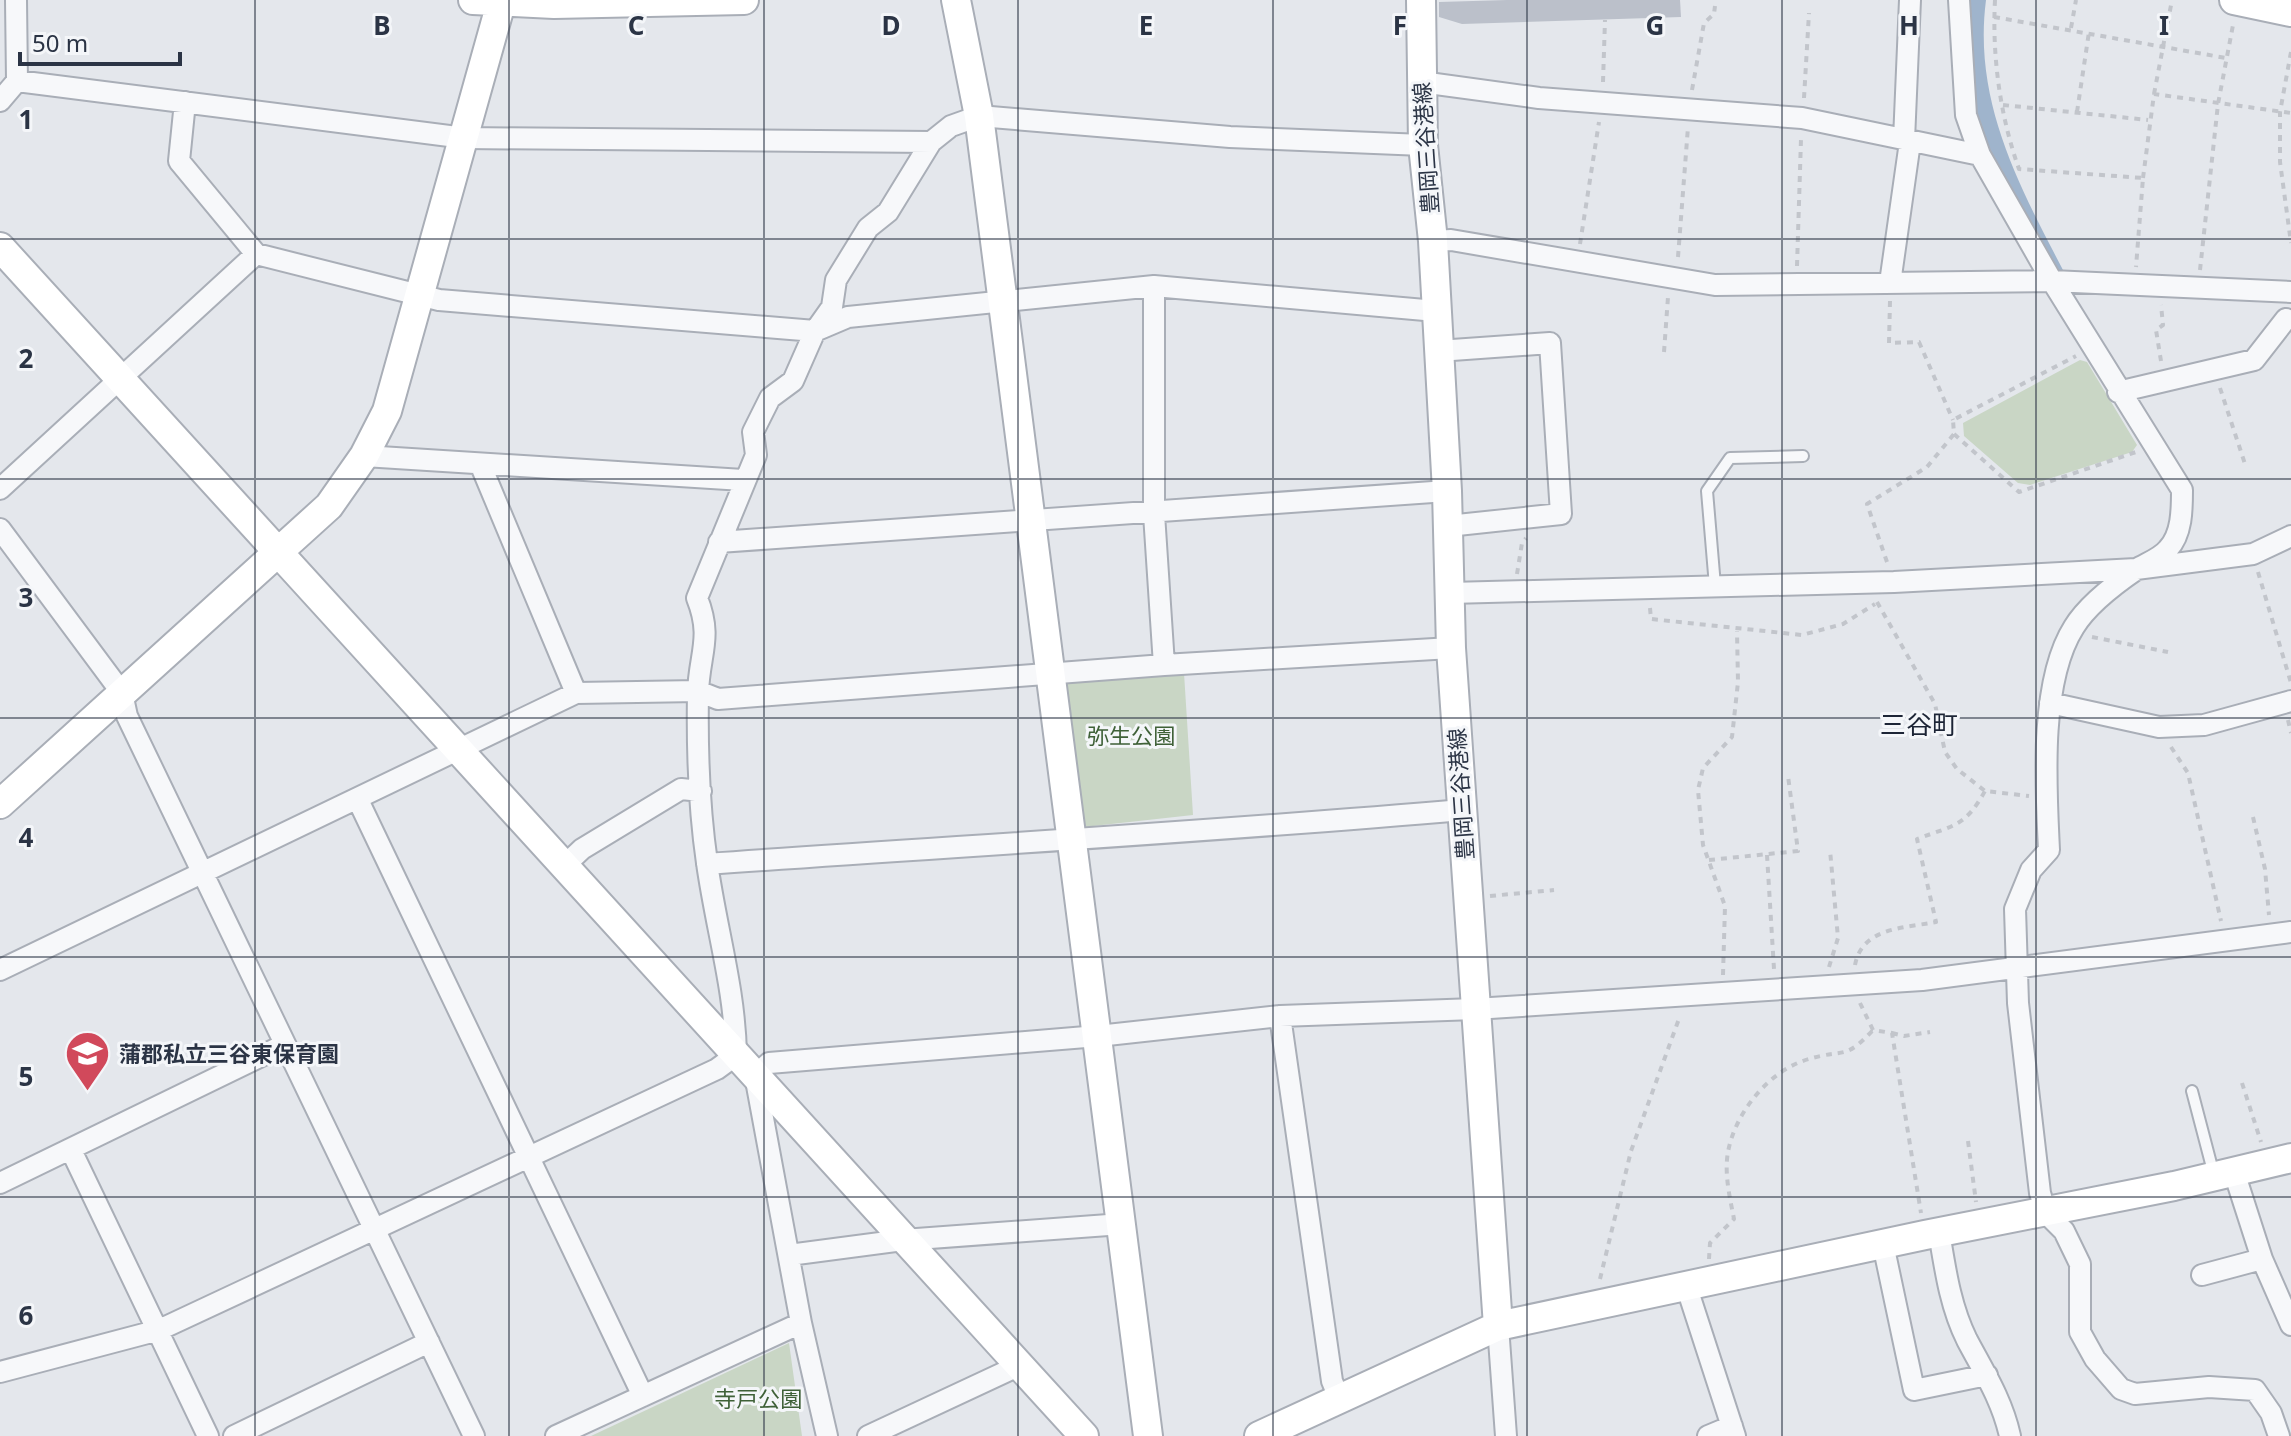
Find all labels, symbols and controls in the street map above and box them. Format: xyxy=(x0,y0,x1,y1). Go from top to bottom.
text: B xyxy=(373,7,391,43)
text: C xyxy=(628,7,644,43)
text: D xyxy=(881,7,901,43)
text: E xyxy=(1139,7,1153,43)
text: F xyxy=(1393,7,1407,43)
text: G xyxy=(1646,7,1664,43)
text: H xyxy=(1899,7,1919,43)
text: I xyxy=(2159,7,2169,43)
scale bar xyxy=(20,16,180,66)
text: 50 m xyxy=(32,26,88,59)
street label: 豊岡三谷港線 xyxy=(1405,81,1445,215)
text: 1 xyxy=(19,101,33,137)
text: 2 xyxy=(19,340,34,376)
text: 3 xyxy=(19,579,33,615)
district label: 三谷町 xyxy=(1880,706,1958,742)
park label: 弥生公園 xyxy=(1087,720,1175,750)
street label: 豊岡三谷港線 xyxy=(1440,727,1480,861)
text: 4 xyxy=(19,819,34,855)
school or university icon: 蒲郡私立三谷東保育園 xyxy=(64,1030,112,1093)
place label: 蒲郡私立三谷東保育園 xyxy=(119,1038,339,1068)
text: 5 xyxy=(19,1058,33,1094)
text: 6 xyxy=(19,1297,34,1333)
park label: 寺戸公園 xyxy=(714,1383,802,1413)

